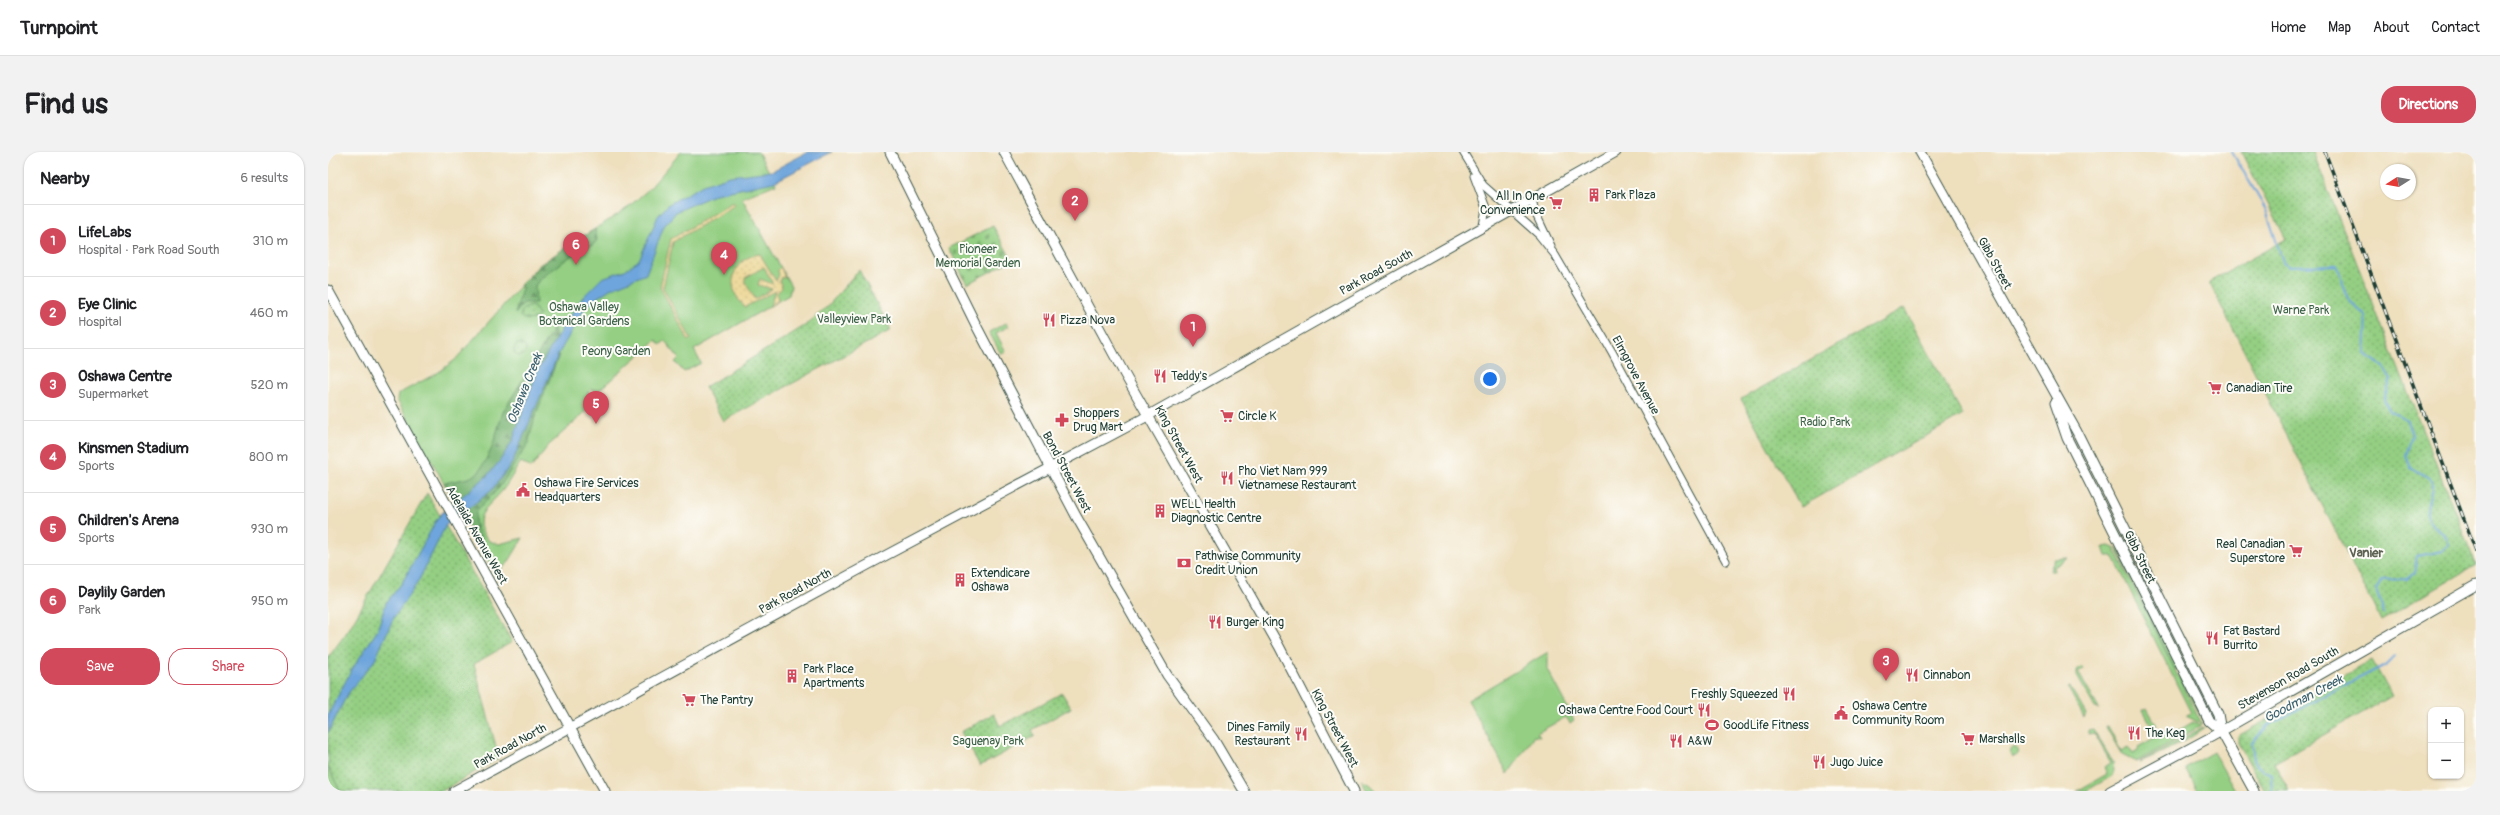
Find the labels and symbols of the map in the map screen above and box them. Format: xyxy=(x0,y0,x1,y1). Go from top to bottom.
north arrow xyxy=(2380,164,2416,200)
building icon: Park Plaza xyxy=(1586,187,1602,203)
pin: 2 xyxy=(1062,188,1088,221)
place label: Park Plaza xyxy=(1605,188,1656,203)
place label: All In One Convenience xyxy=(1480,189,1545,218)
supermarket icon: All In One Convenience xyxy=(1548,195,1564,211)
pin: 6 xyxy=(563,232,589,265)
street label: Gibb Street xyxy=(1974,235,2015,292)
pin: 4 xyxy=(711,242,737,275)
park label: Pioneer Memorial Garden xyxy=(935,242,1021,271)
street label: Park Road South xyxy=(1337,246,1416,299)
park label: Oshawa Valley Botanical Gardens xyxy=(539,300,630,329)
park label: Warne Park xyxy=(2273,303,2329,318)
park label: Valleyview Park xyxy=(817,312,891,327)
restaurant icon: Pizza Nova xyxy=(1041,312,1057,328)
place label: Pizza Nova xyxy=(1060,313,1115,328)
pin: 1 xyxy=(1180,314,1206,347)
street label: Elmgrove Avenue xyxy=(1608,333,1663,417)
park label: Peony Garden xyxy=(581,344,651,359)
water label: Oshawa Creek xyxy=(504,349,547,426)
restaurant icon: Teddy's xyxy=(1152,368,1168,384)
place label: Teddy's xyxy=(1171,369,1208,384)
your location xyxy=(1480,369,1500,389)
supermarket icon: Canadian Tire xyxy=(2207,380,2223,396)
place label: Canadian Tire xyxy=(2226,381,2292,396)
pin: 5 xyxy=(583,391,609,424)
street label: King Street West xyxy=(1151,403,1206,486)
place label: Shoppers Drug Mart xyxy=(1073,406,1123,435)
supermarket icon: Circle K xyxy=(1219,408,1235,424)
place label: Circle K xyxy=(1238,409,1277,424)
pharmacy icon: Shoppers Drug Mart xyxy=(1054,412,1070,428)
park label: Radio Park xyxy=(1800,415,1850,430)
street label: Bond Street West xyxy=(1039,429,1094,516)
place label: Pho Viet Nam 999 Vietnamese Restaurant xyxy=(1238,464,1357,493)
restaurant icon: Pho Viet Nam 999 Vietnamese Restaurant xyxy=(1219,470,1235,486)
place label: Oshawa Fire Services Headquarters xyxy=(534,476,639,505)
public building icon: Oshawa Fire Services Headquarters xyxy=(515,482,531,498)
street label: Adelaide Avenue West xyxy=(442,484,511,587)
place label: WELL Health Diagnostic Centre xyxy=(1171,497,1261,526)
building icon: WELL Health Diagnostic Centre xyxy=(1152,503,1168,519)
street label: Gibb Street xyxy=(2120,528,2159,586)
place label: Real Canadian Superstore xyxy=(2216,537,2285,566)
supermarket icon: Real Canadian Superstore xyxy=(2288,543,2304,559)
district label: Vanier xyxy=(2349,545,2383,561)
place label: Pathwise Community Credit Union xyxy=(1195,549,1301,578)
bank icon: Pathwise Community Credit Union xyxy=(1176,555,1192,571)
street label: Park Road North xyxy=(756,565,834,617)
place label: Extendicare Oshawa xyxy=(971,566,1030,595)
building icon: Extendicare Oshawa xyxy=(952,572,968,588)
restaurant icon: Burger King xyxy=(1207,614,1223,630)
place label: Burger King xyxy=(1226,615,1284,630)
place label: Fat Bastard Burrito xyxy=(2223,624,2280,653)
restaurant icon: Fat Bastard Burrito xyxy=(2204,630,2220,646)
street label: Stevenson Road South xyxy=(2235,643,2342,713)
pin: 3 xyxy=(1873,648,1899,681)
place label: Park Place Apartments xyxy=(803,662,865,691)
restaurant icon: Cinnabon xyxy=(1904,667,1920,683)
building icon: Park Place Apartments xyxy=(784,668,800,684)
place label: Cinnabon xyxy=(1923,668,1971,683)
water label: Goodman Creek xyxy=(2261,671,2347,726)
restaurant icon: Freshly Squeezed xyxy=(1781,686,1797,702)
street label: King Street West xyxy=(1308,687,1361,770)
place label: Freshly Squeezed xyxy=(1691,687,1778,702)
supermarket icon: The Pantry xyxy=(681,692,697,708)
place label: The Pantry xyxy=(700,693,753,708)
place label: Oshawa Centre Community Room xyxy=(1852,699,1945,728)
restaurant icon: Oshawa Centre Food Court xyxy=(1696,702,1712,718)
place label: Oshawa Centre Food Court xyxy=(1558,703,1693,718)
public building icon: Oshawa Centre Community Room xyxy=(1833,705,1849,721)
sports icon: GoodLife Fitness xyxy=(1704,717,1720,733)
place label: GoodLife Fitness xyxy=(1723,718,1810,733)
street label: Park Road North xyxy=(471,720,549,772)
place label: Dines Family Restaurant xyxy=(1227,720,1290,749)
restaurant icon: The Keg xyxy=(2126,725,2142,741)
restaurant icon: Dines Family Restaurant xyxy=(1293,726,1309,742)
place label: The Keg xyxy=(2145,726,2185,741)
supermarket icon: Marshalls xyxy=(1960,731,1976,747)
place label: Marshalls xyxy=(1979,732,2026,747)
restaurant icon: A&W xyxy=(1668,733,1684,749)
park label: Saguenay Park xyxy=(952,734,1024,749)
place label: A&W xyxy=(1687,734,1713,749)
restaurant icon: Jugo Juice xyxy=(1811,754,1827,770)
place label: Jugo Juice xyxy=(1830,755,1883,770)

